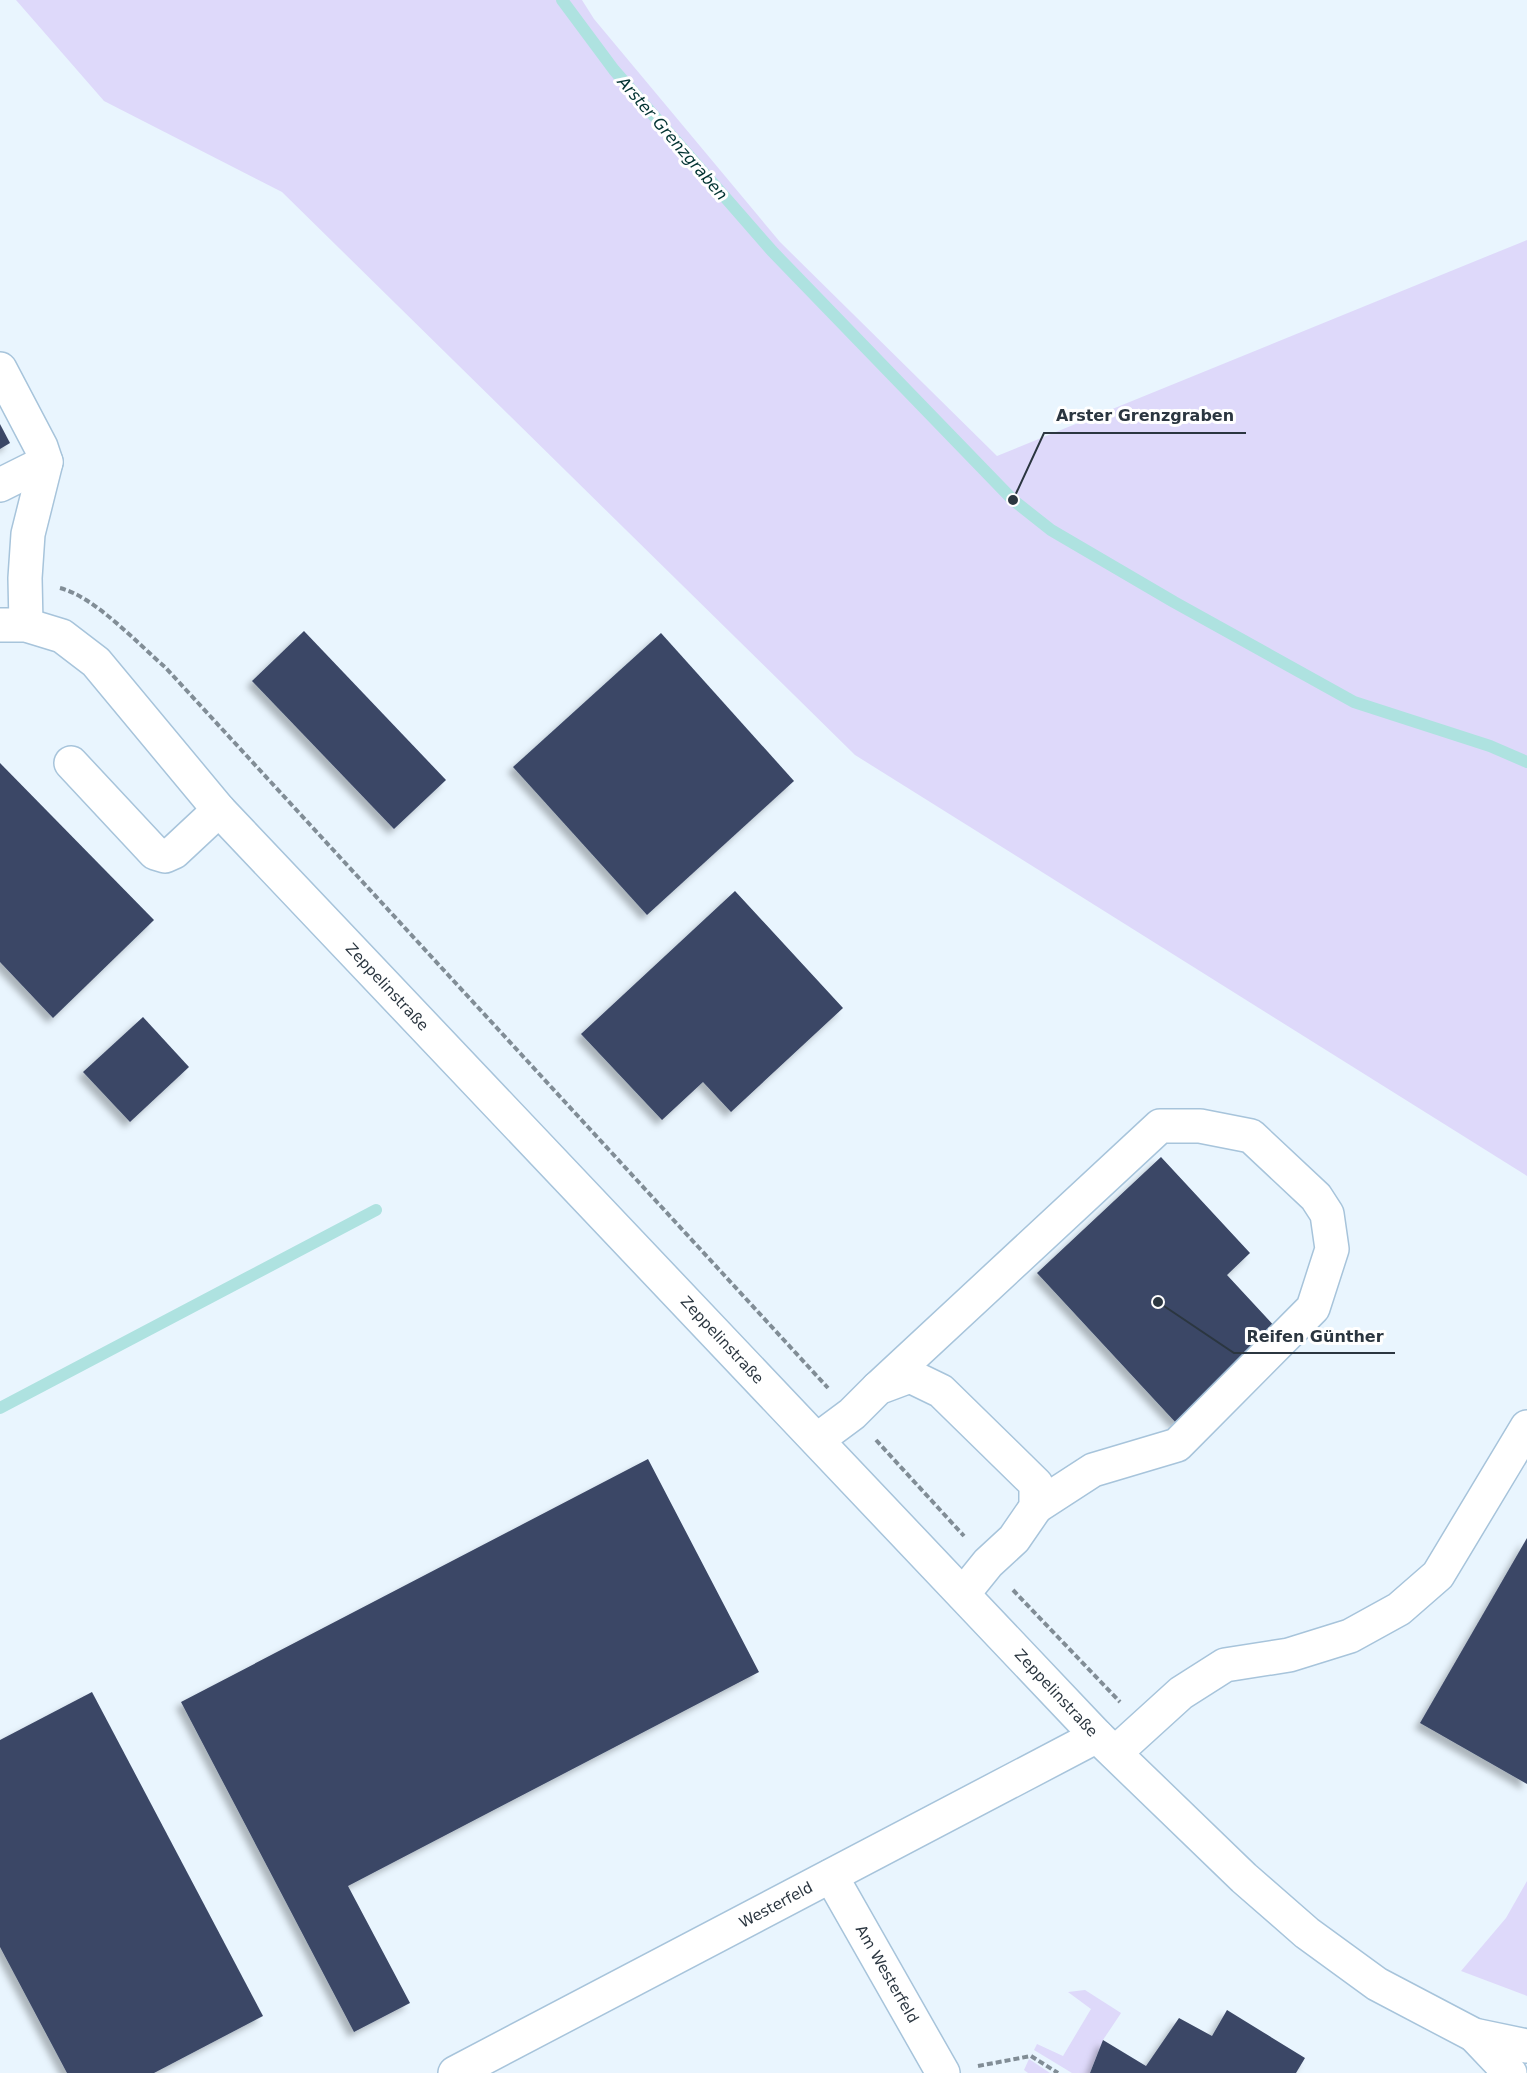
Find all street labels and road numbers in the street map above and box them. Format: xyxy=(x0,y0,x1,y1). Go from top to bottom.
street label: Zeppelinstraße xyxy=(342,939,432,1035)
street label: Zeppelinstraße xyxy=(677,1292,767,1388)
street label: Zeppelinstraße xyxy=(1011,1645,1101,1741)
street label: Westerfeld xyxy=(736,1878,816,1932)
street label: Am Westerfeld xyxy=(852,1922,922,2026)

